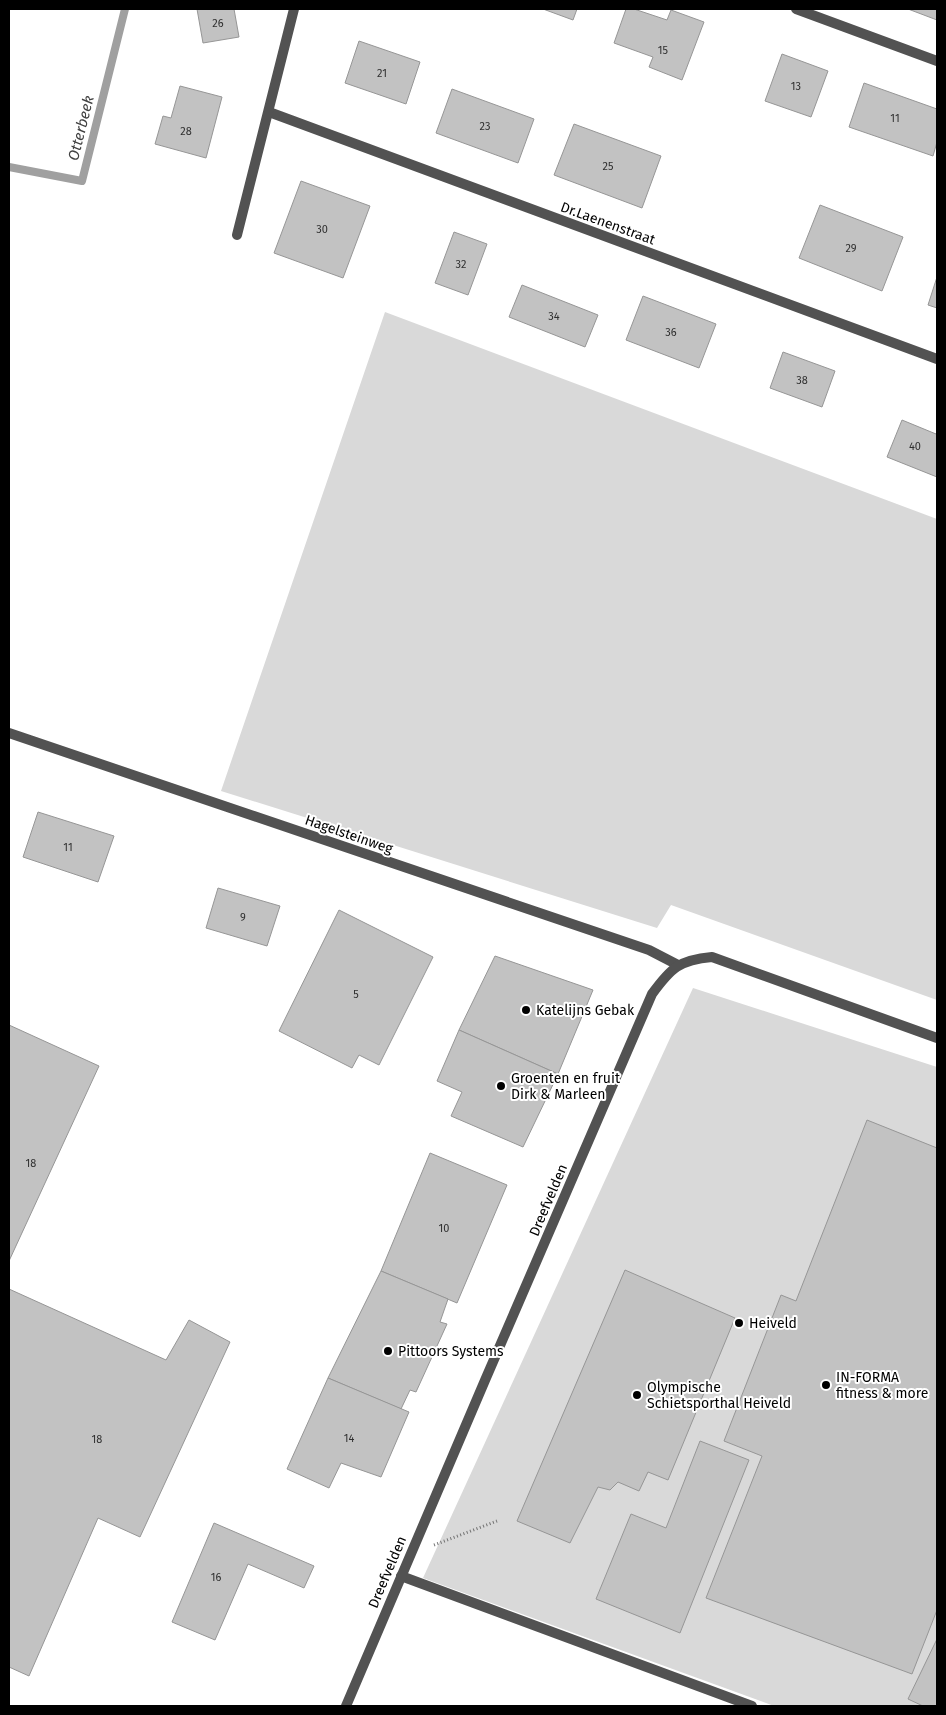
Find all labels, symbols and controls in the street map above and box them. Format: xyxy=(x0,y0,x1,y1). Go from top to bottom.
house number: 26 xyxy=(212,17,224,30)
house number: 15 xyxy=(658,44,669,57)
house number: 21 xyxy=(377,67,387,80)
house number: 13 xyxy=(791,80,801,93)
water label: Otterbeek xyxy=(64,94,98,162)
house number: 11 xyxy=(890,112,900,125)
house number: 23 xyxy=(480,120,490,133)
house number: 28 xyxy=(180,125,192,138)
house number: 25 xyxy=(603,160,614,173)
street label: Dr.Laenenstraat xyxy=(558,198,658,249)
house number: 30 xyxy=(316,223,328,236)
house number: 29 xyxy=(845,242,857,255)
house number: 32 xyxy=(456,258,466,271)
house number: 34 xyxy=(548,310,560,323)
house number: 36 xyxy=(665,326,677,339)
house number: 38 xyxy=(796,374,808,387)
house number: 40 xyxy=(909,440,921,453)
street label: Hagelsteinweg xyxy=(303,811,396,858)
house number: 11 xyxy=(63,841,73,854)
house number: 9 xyxy=(240,911,246,924)
house number: 5 xyxy=(353,988,359,1001)
place label: Katelijns Gebak xyxy=(536,1002,635,1019)
marker: Katelijns Gebak xyxy=(520,1004,532,1016)
place label: Groenten en fruit Dirk & Marleen xyxy=(511,1070,621,1103)
marker: Groenten en fruit Dirk & Marleen xyxy=(495,1080,507,1092)
house number: 18 xyxy=(26,1157,36,1170)
street label: Dreefvelden xyxy=(526,1162,571,1239)
house number: 10 xyxy=(439,1222,449,1235)
place label: Heiveld xyxy=(749,1315,797,1332)
marker: Heiveld xyxy=(733,1317,745,1329)
place label: Pittoors Systems xyxy=(398,1343,504,1360)
marker: Pittoors Systems xyxy=(382,1345,394,1357)
place label: IN-FORMA fitness & more xyxy=(836,1369,928,1402)
place label: Olympische Schietsporthal Heiveld xyxy=(647,1379,791,1412)
marker: IN-FORMA fitness & more xyxy=(820,1379,832,1391)
marker: Olympische Schietsporthal Heiveld xyxy=(631,1389,643,1401)
house number: 14 xyxy=(344,1432,354,1445)
house number: 18 xyxy=(92,1433,102,1446)
street label: Dreefvelden xyxy=(365,1534,410,1611)
house number: 16 xyxy=(211,1571,221,1584)

